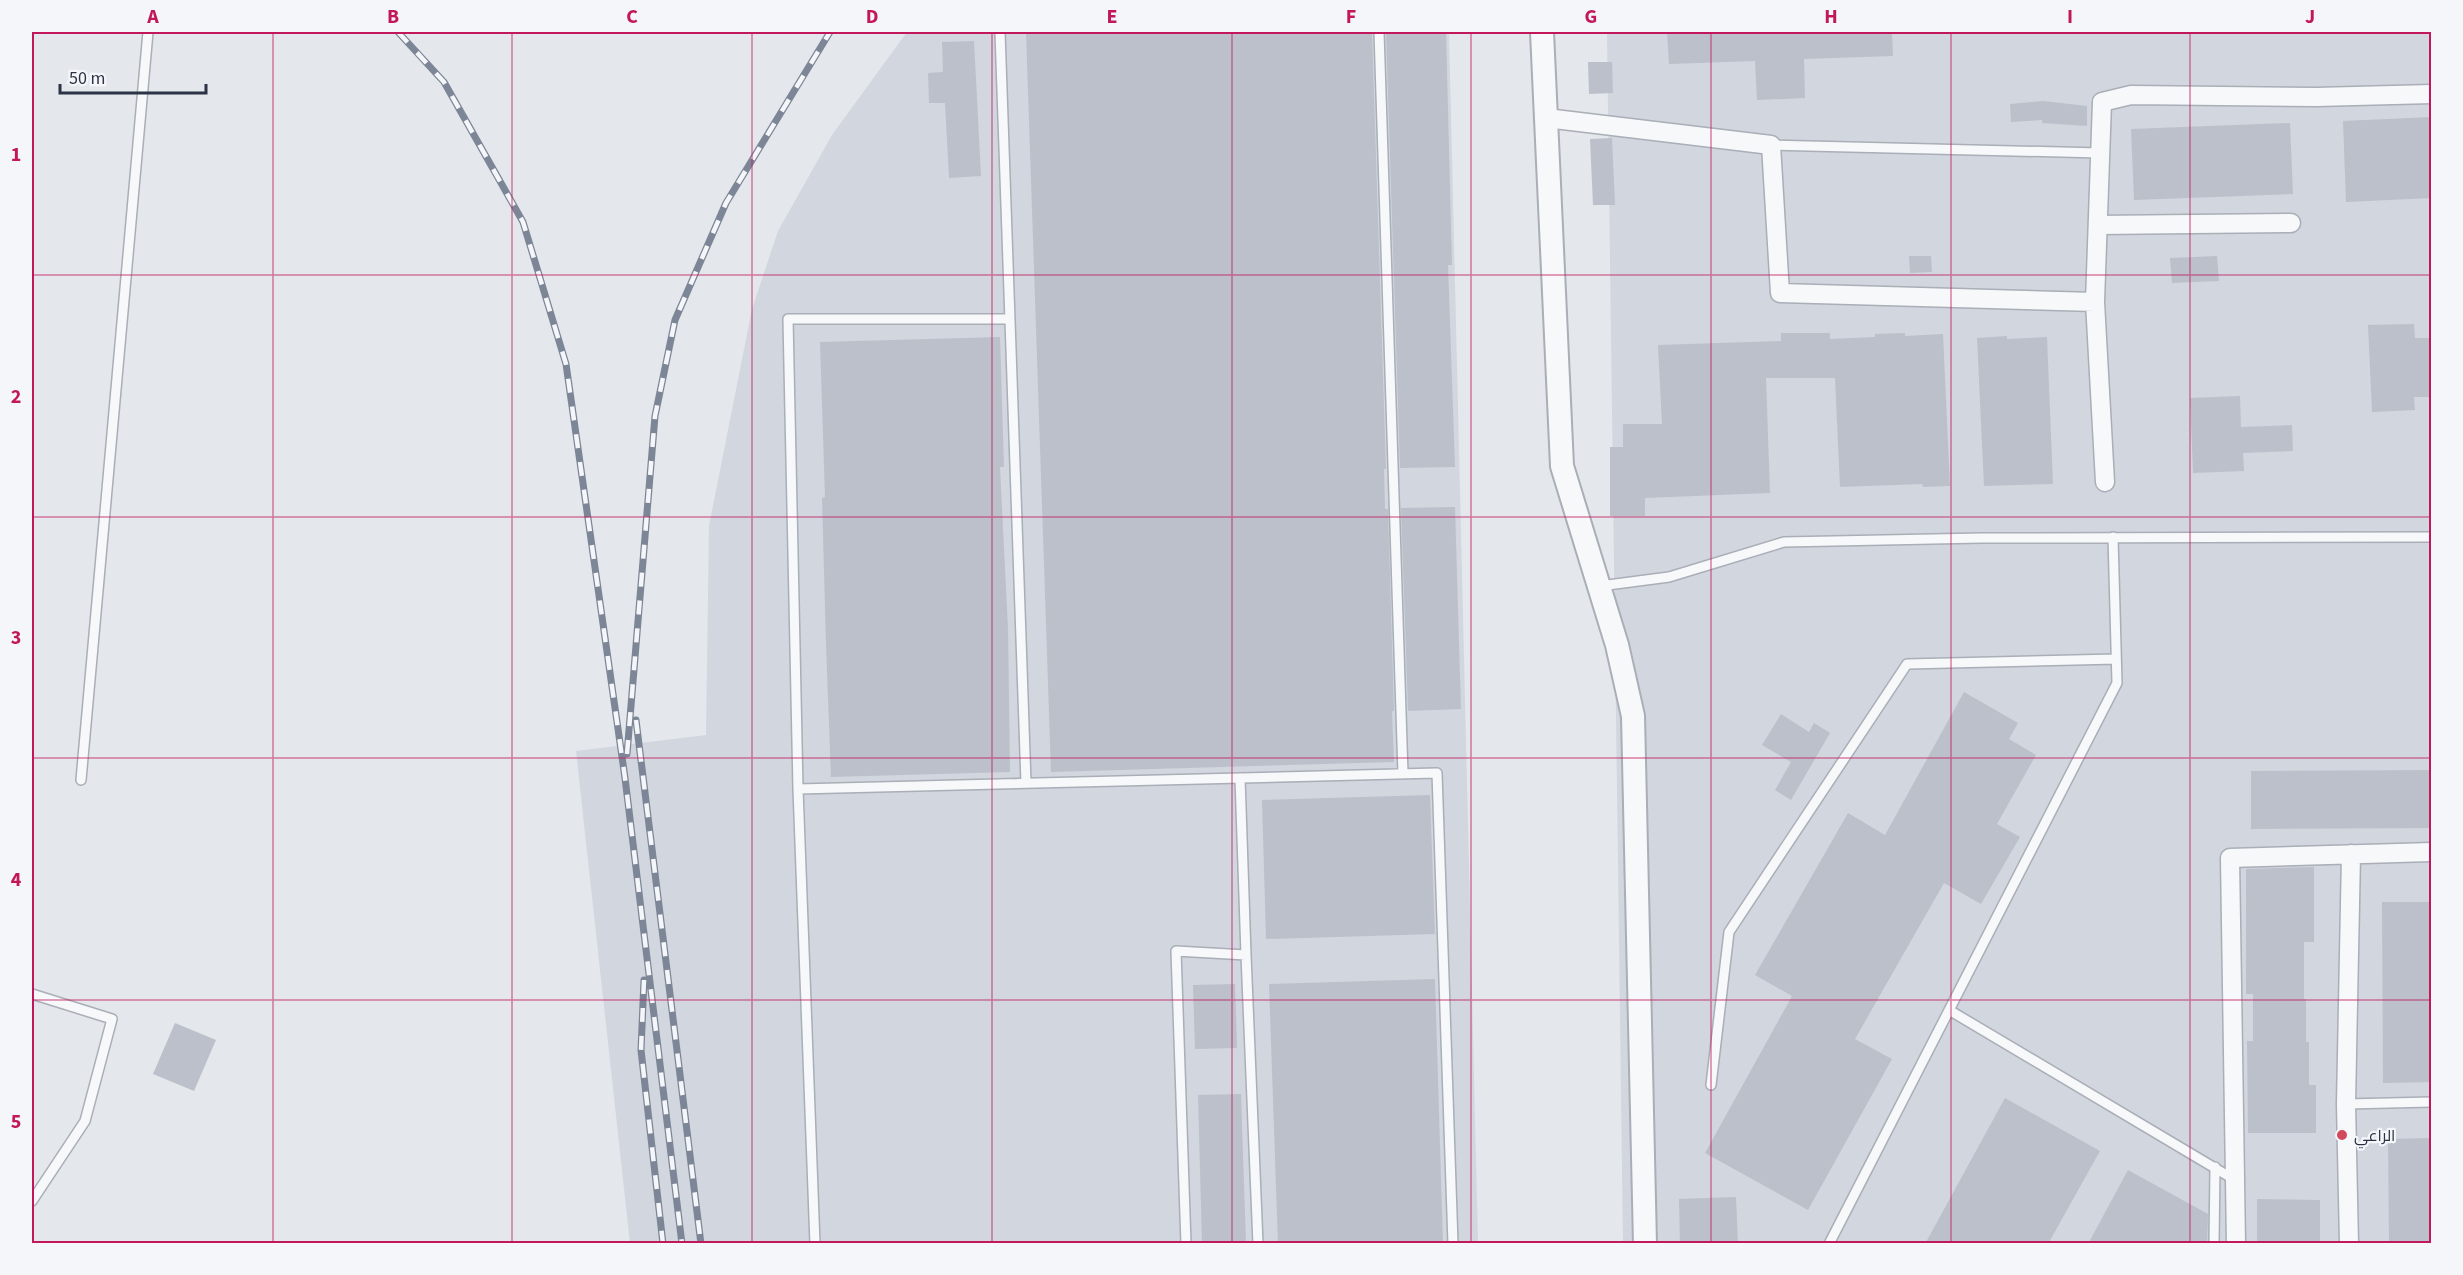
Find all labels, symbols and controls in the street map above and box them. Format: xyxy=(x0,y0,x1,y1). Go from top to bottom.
text: A xyxy=(146,3,159,31)
text: B xyxy=(387,3,399,31)
text: C xyxy=(626,3,638,31)
text: D xyxy=(866,3,878,31)
text: E xyxy=(1107,3,1117,31)
text: F xyxy=(1346,3,1356,31)
text: G xyxy=(1585,3,1597,31)
text: H xyxy=(1824,3,1838,31)
text: I xyxy=(2067,3,2073,31)
text: J xyxy=(2305,3,2315,31)
scale bar xyxy=(60,57,206,95)
text: 50 m xyxy=(69,66,105,91)
text: 1 xyxy=(11,141,21,169)
text: 2 xyxy=(11,383,21,411)
text: 3 xyxy=(11,624,21,652)
text: 4 xyxy=(11,866,22,894)
text: 5 xyxy=(11,1108,21,1136)
place label: الراعي xyxy=(2354,1125,2395,1149)
marker: الراعي xyxy=(2335,1128,2349,1142)

